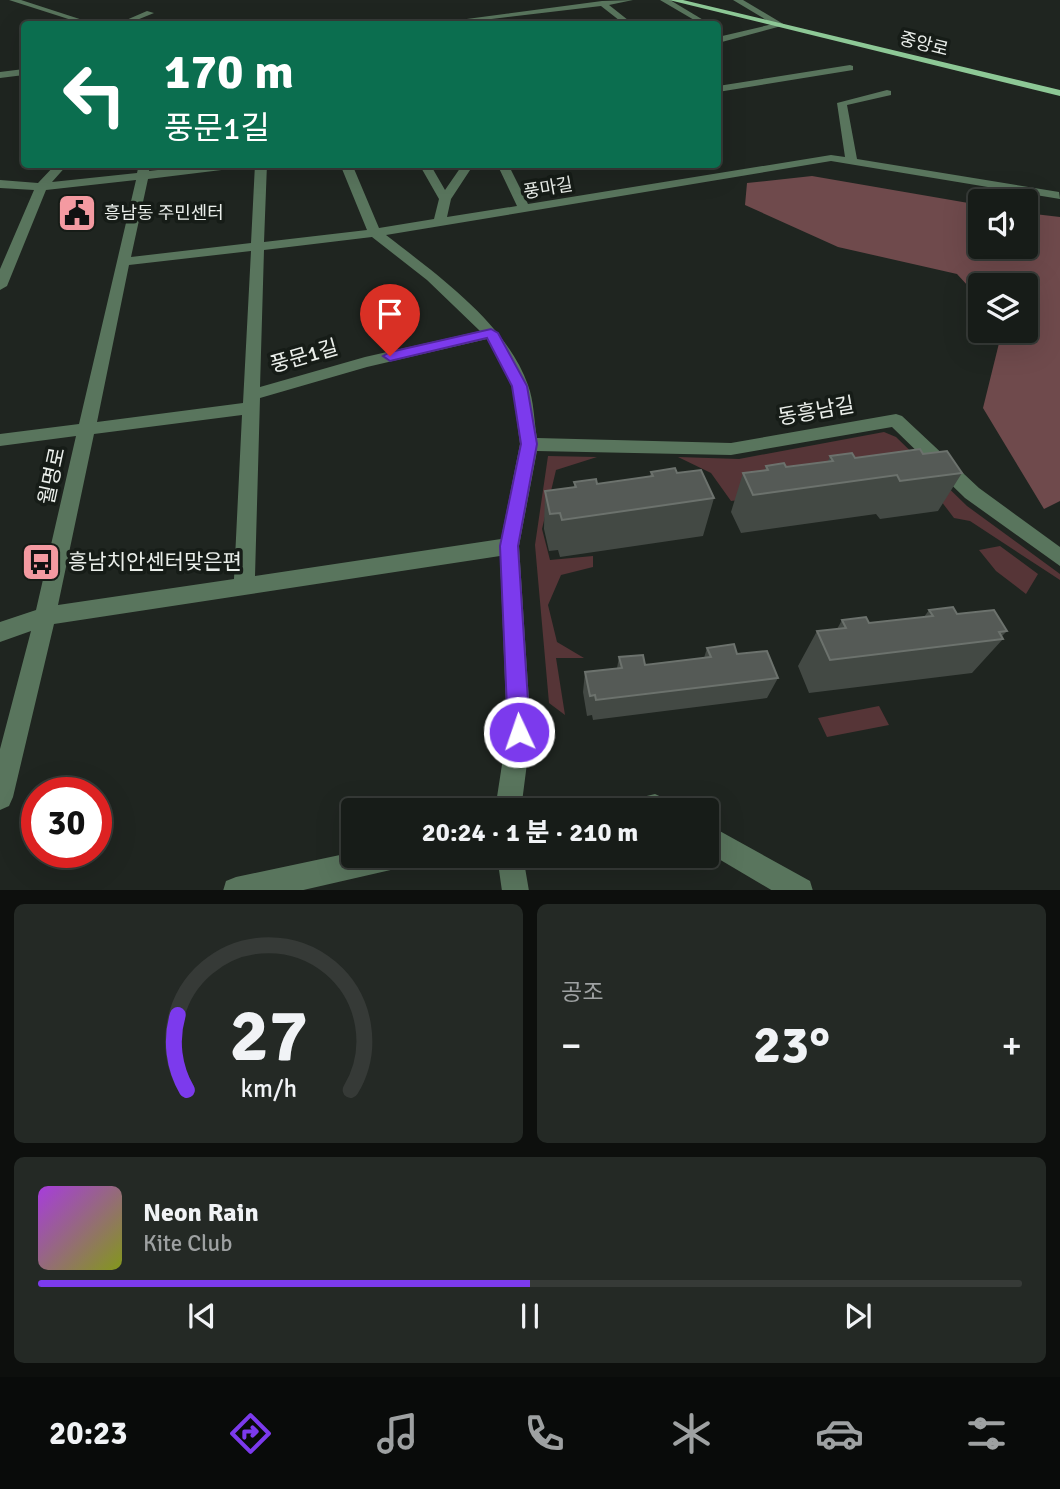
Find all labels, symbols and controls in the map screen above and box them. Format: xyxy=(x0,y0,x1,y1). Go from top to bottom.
street label: 중앙로 xyxy=(897,27,951,61)
text: 170 m xyxy=(164,42,294,102)
icon: left xyxy=(49,49,140,140)
text: 풍문1길 xyxy=(164,109,270,148)
street label: 풍마길 xyxy=(522,173,574,203)
map controls xyxy=(968,189,1038,343)
button: sound xyxy=(968,189,1038,259)
public building icon: 흥남동 주민센터 xyxy=(56,192,98,234)
place label: 흥남동 주민센터 xyxy=(104,202,224,224)
button: layers xyxy=(968,273,1038,343)
pin xyxy=(360,284,420,356)
icon: arrive xyxy=(371,295,409,333)
street label: 풍문1길 xyxy=(267,334,341,378)
street label: 동흥남길 xyxy=(776,391,856,431)
street label: 월명로 xyxy=(33,445,71,507)
bus stop icon: 흥남치안센터맞은편 xyxy=(20,541,62,583)
place label: 흥남치안센터맞은편 xyxy=(68,549,242,575)
position arrow xyxy=(482,695,556,769)
speed limit sign: 30 xyxy=(21,777,112,868)
text: 20:24 · 1 분 · 210 m xyxy=(422,817,638,849)
text: 공조 xyxy=(561,978,603,1007)
text: 27 xyxy=(229,992,308,1081)
text: 23° xyxy=(753,1013,830,1077)
text: − xyxy=(561,1022,582,1069)
text: + xyxy=(1001,1022,1022,1069)
text: km/h xyxy=(240,1072,297,1103)
text: Neon Rain xyxy=(143,1197,259,1229)
text: Kite Club xyxy=(143,1229,232,1258)
icon: previous xyxy=(183,1297,221,1335)
icon: pause xyxy=(511,1297,549,1335)
icon: next xyxy=(839,1297,877,1335)
icon: directions xyxy=(226,1409,275,1458)
icon: music xyxy=(373,1409,422,1458)
icon: phone xyxy=(520,1409,569,1458)
icon: climate xyxy=(667,1409,716,1458)
icon: car xyxy=(815,1409,864,1458)
icon: filters xyxy=(962,1409,1011,1458)
text: 20:23 xyxy=(49,1414,128,1453)

